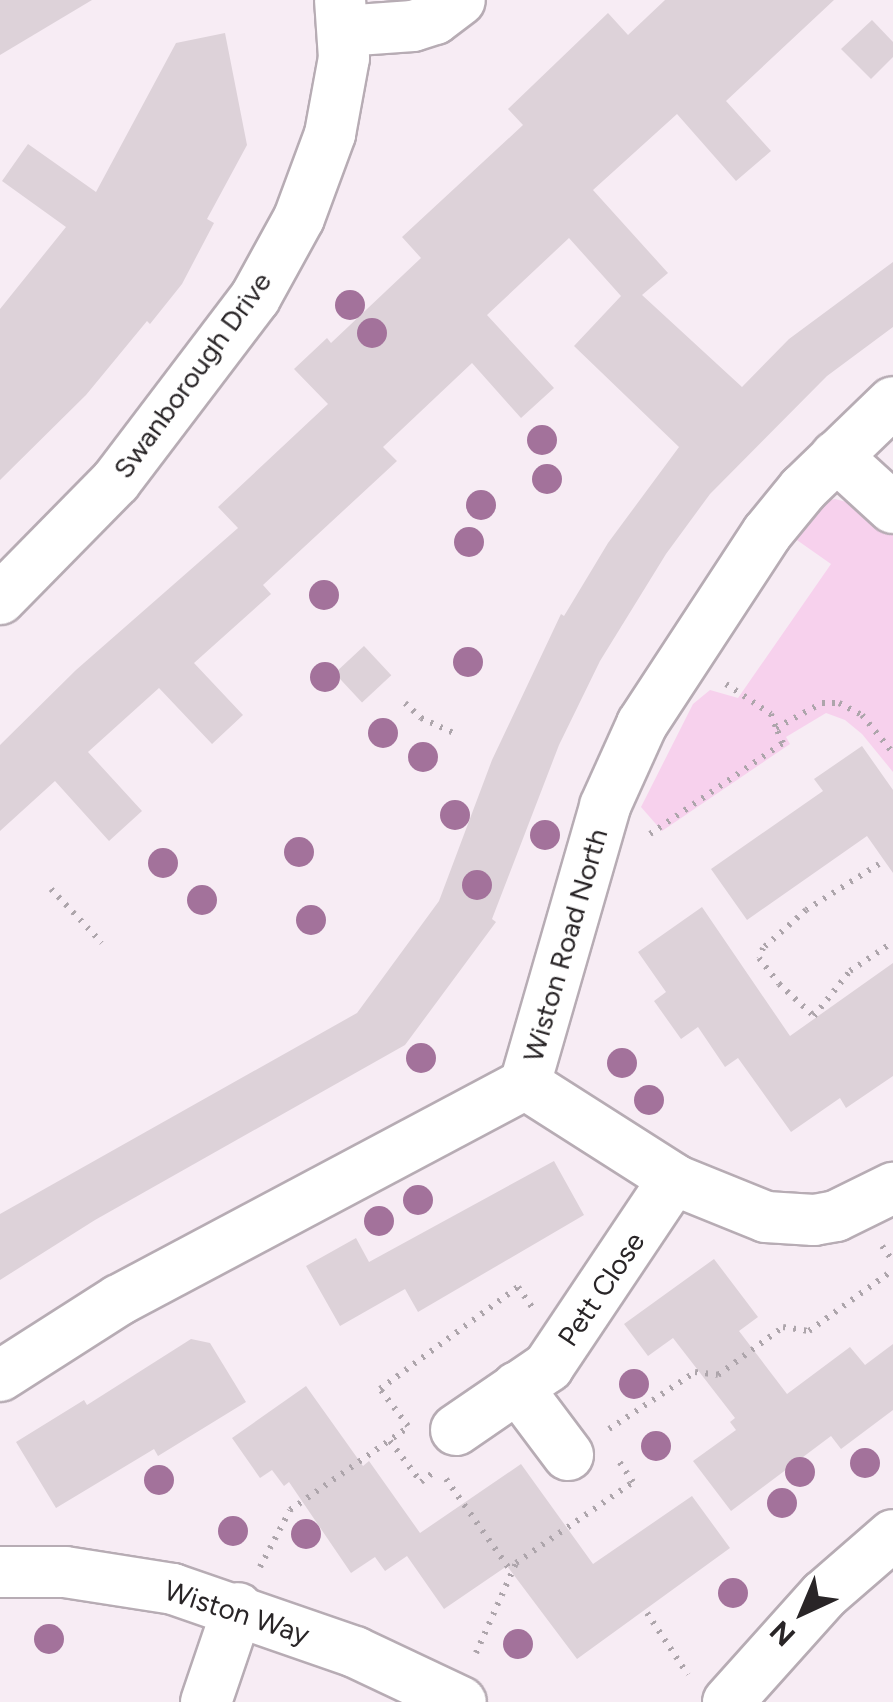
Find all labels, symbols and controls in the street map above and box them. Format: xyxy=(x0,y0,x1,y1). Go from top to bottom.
street label: Swanborough Drive xyxy=(106,265,278,485)
street label: Wiston Road North xyxy=(516,825,614,1065)
street label: Pett Close xyxy=(551,1226,651,1352)
north arrow xyxy=(753,1562,853,1662)
street label: Wiston Way xyxy=(160,1573,314,1651)
text: N xyxy=(763,1614,802,1653)

